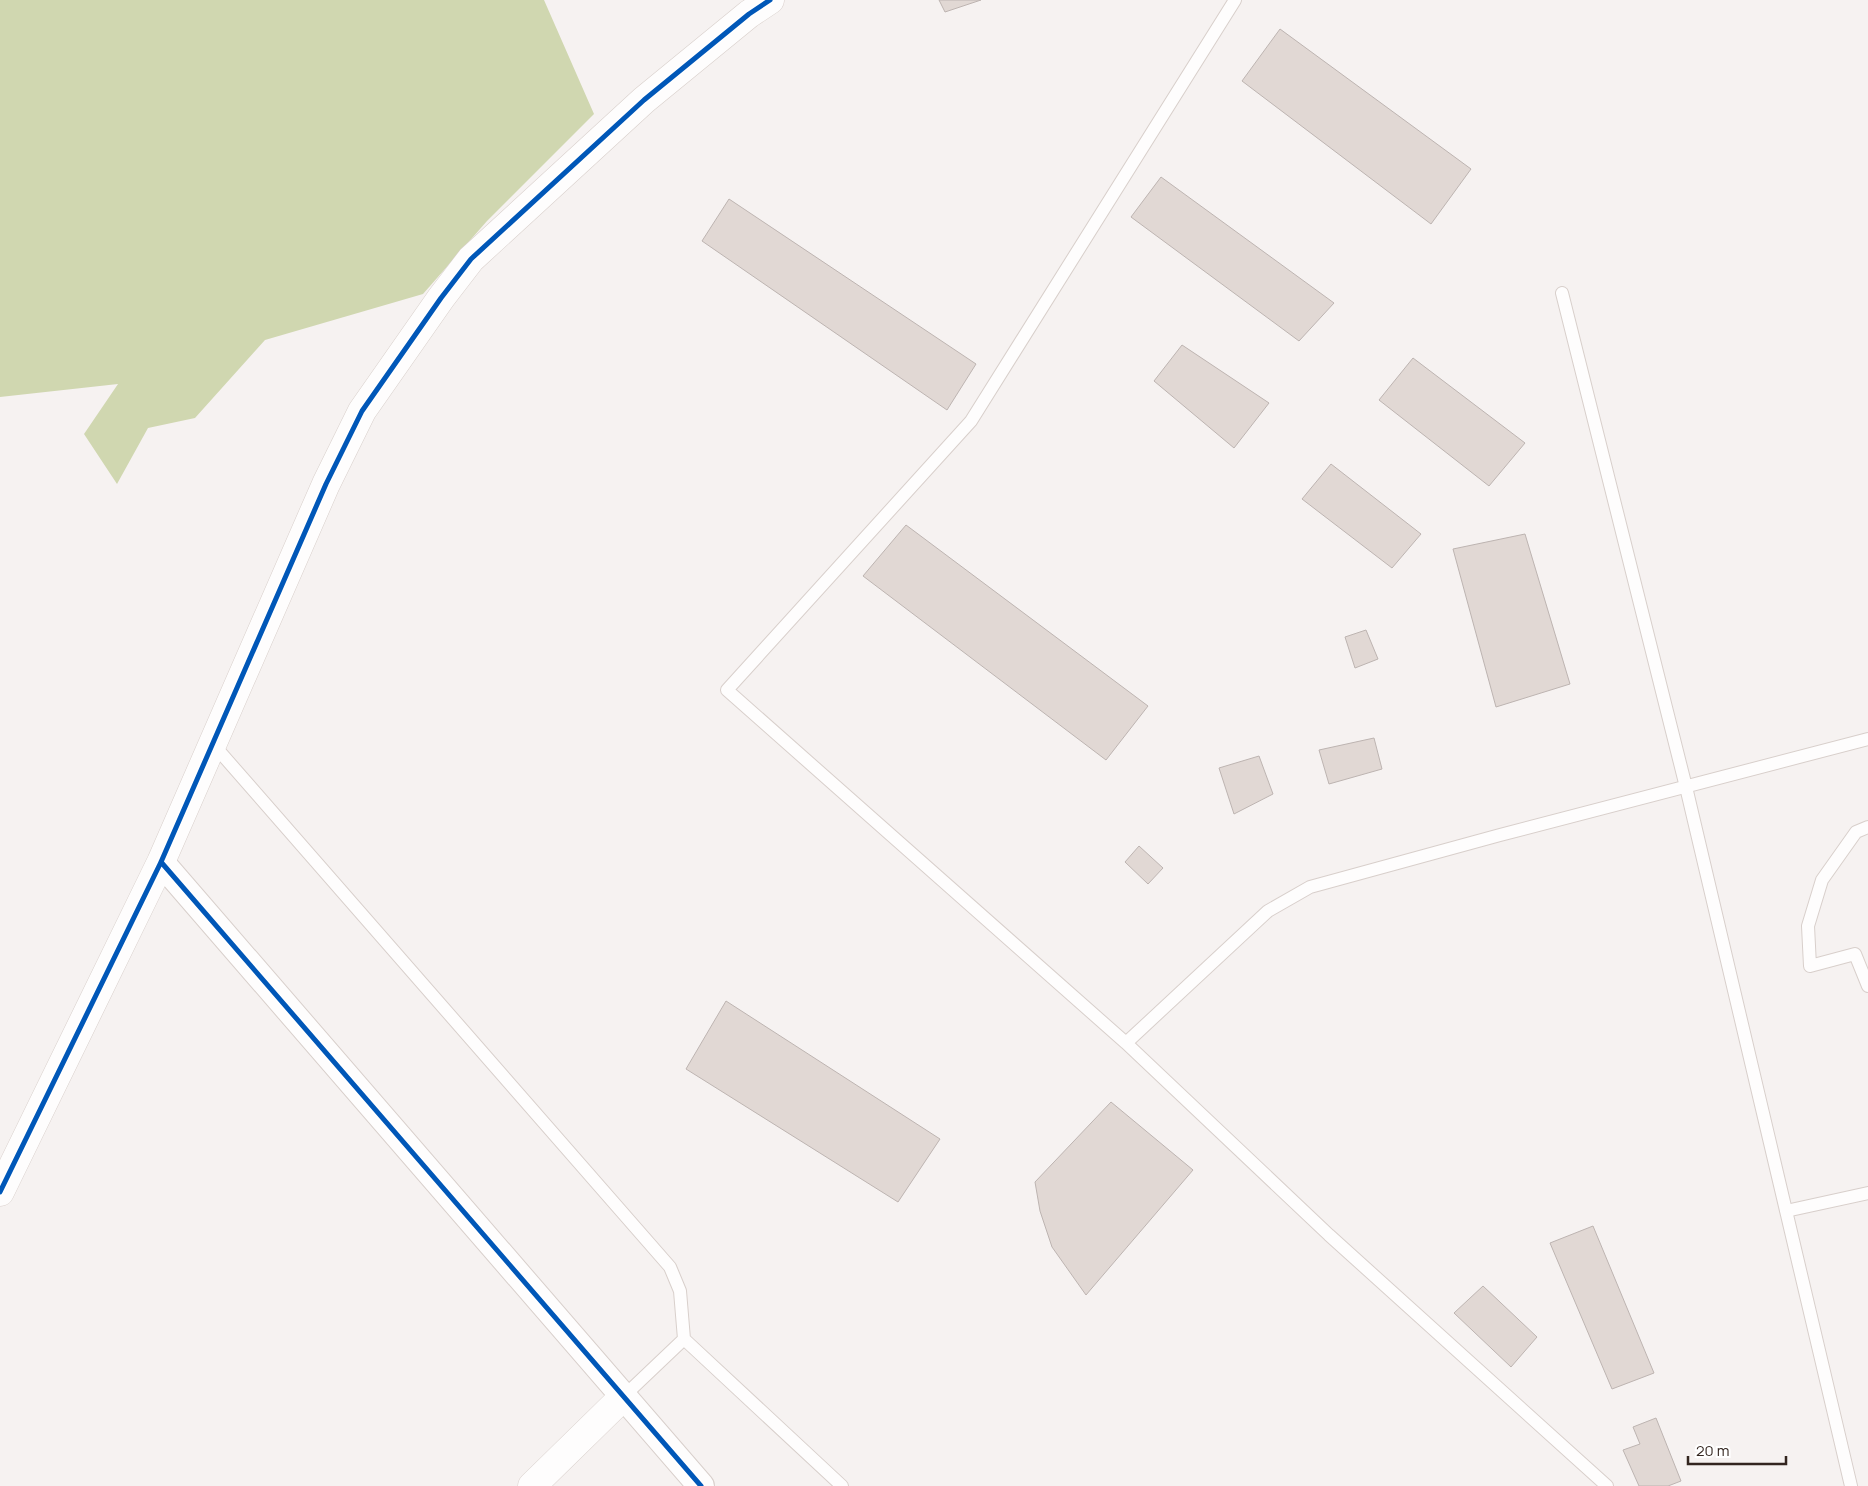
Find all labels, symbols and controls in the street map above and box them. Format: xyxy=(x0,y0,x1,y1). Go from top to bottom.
scale bar xyxy=(1688,1434,1786,1466)
text: 20 m xyxy=(1696,1440,1729,1461)

